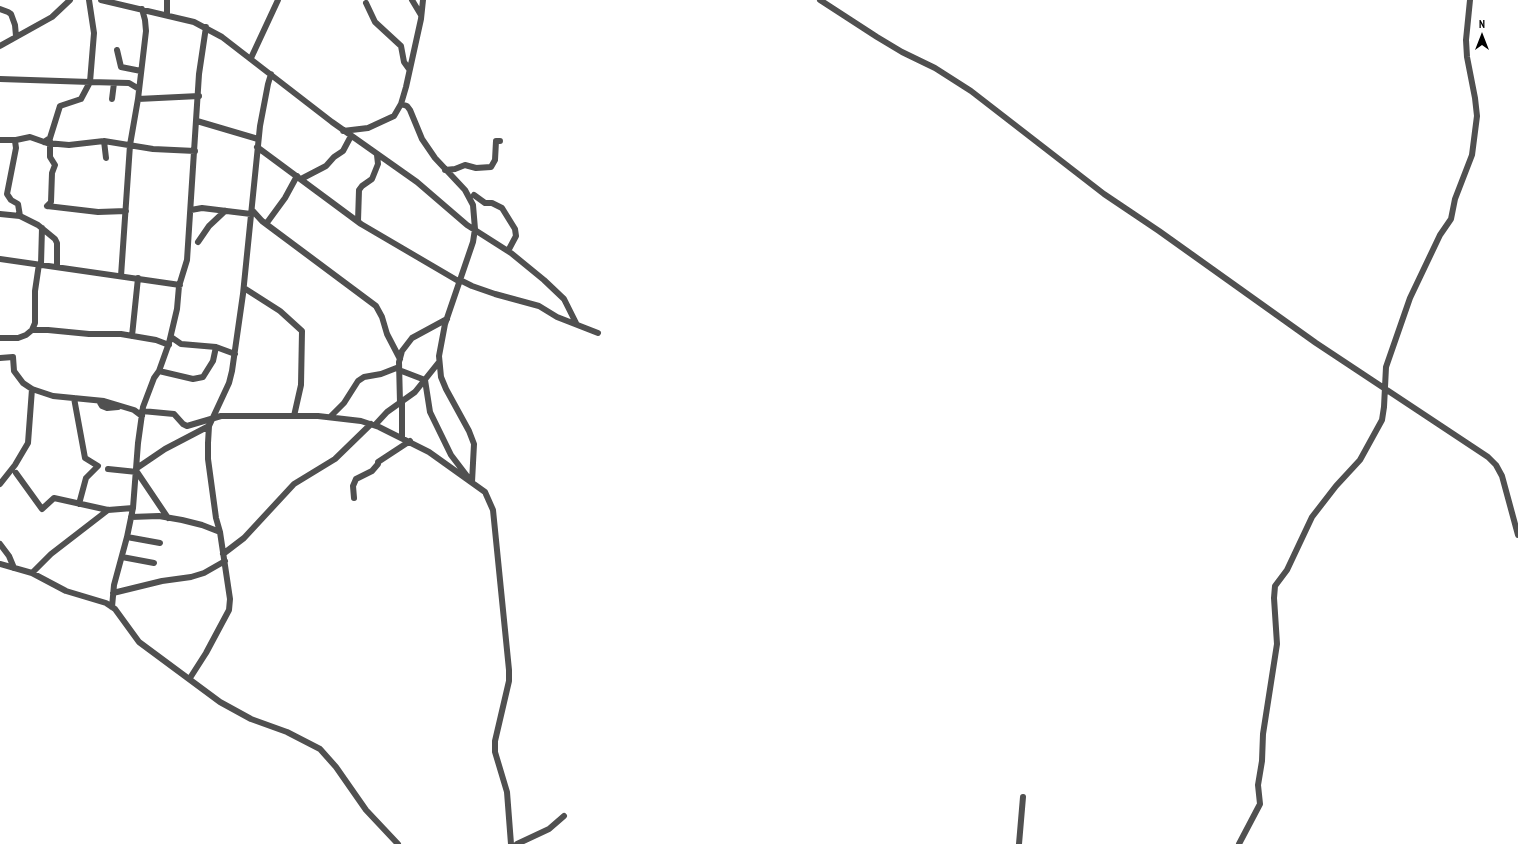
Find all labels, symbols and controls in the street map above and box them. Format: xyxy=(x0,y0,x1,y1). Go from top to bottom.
north arrow xyxy=(1462,16,1502,56)
text: N xyxy=(1479,17,1485,31)

